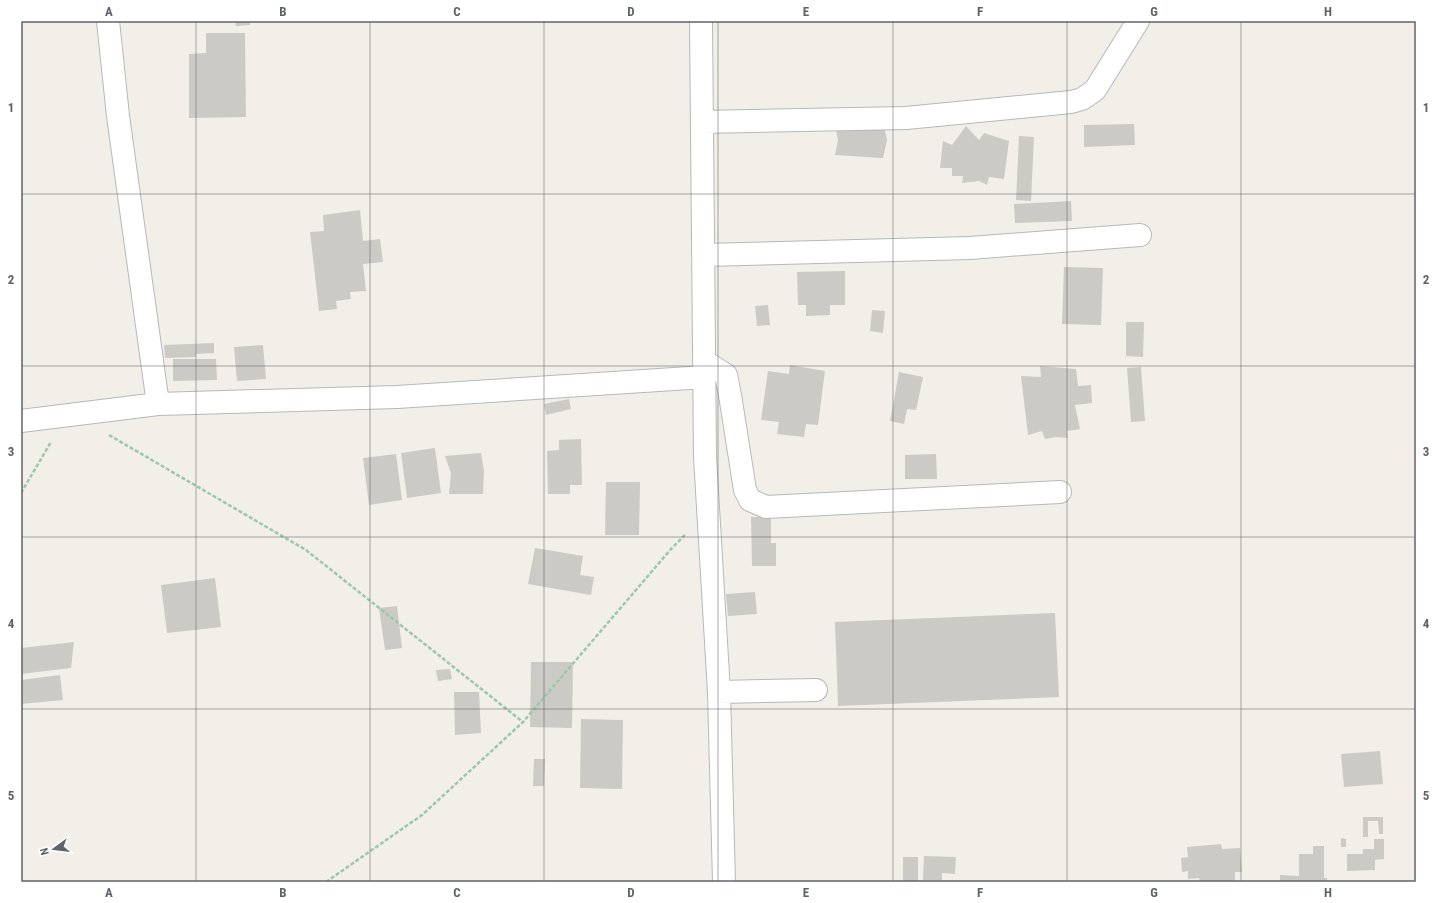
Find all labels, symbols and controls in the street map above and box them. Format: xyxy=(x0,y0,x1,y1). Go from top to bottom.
text: A xyxy=(105,4,113,19)
text: B xyxy=(279,4,287,19)
text: C xyxy=(453,4,461,19)
text: D xyxy=(627,4,635,19)
text: E xyxy=(803,4,810,19)
text: F xyxy=(977,4,983,19)
text: G xyxy=(1150,4,1158,19)
text: H xyxy=(1324,4,1332,19)
text: 1 xyxy=(8,100,14,115)
text: 1 xyxy=(1423,100,1429,115)
text: 2 xyxy=(8,272,15,287)
text: 2 xyxy=(1423,272,1430,287)
text: 3 xyxy=(8,444,14,459)
text: 3 xyxy=(1423,444,1429,459)
text: 4 xyxy=(8,616,15,631)
text: 4 xyxy=(1423,616,1430,631)
text: 5 xyxy=(8,788,15,803)
text: 5 xyxy=(1423,788,1430,803)
north arrow xyxy=(34,829,74,869)
text: N xyxy=(38,846,52,856)
text: A xyxy=(105,885,113,900)
text: B xyxy=(279,885,287,900)
text: C xyxy=(453,885,461,900)
text: D xyxy=(627,885,635,900)
text: E xyxy=(803,885,810,900)
text: F xyxy=(977,885,983,900)
text: G xyxy=(1150,885,1158,900)
text: H xyxy=(1324,885,1332,900)

